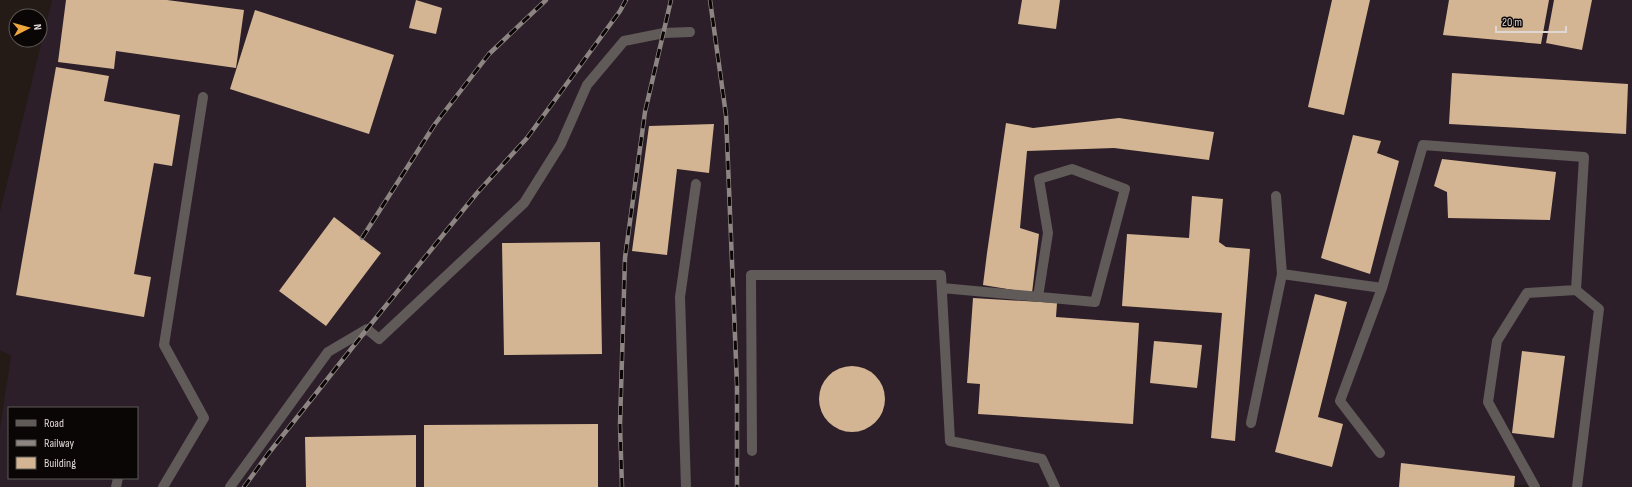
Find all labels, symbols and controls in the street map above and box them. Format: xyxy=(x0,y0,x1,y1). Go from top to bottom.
north arrow xyxy=(8,8,48,48)
scale bar xyxy=(1496,8,1566,34)
text: 20 m xyxy=(1502,15,1522,30)
text: N xyxy=(31,23,44,31)
legend xyxy=(8,407,138,479)
text: Road xyxy=(44,416,64,431)
text: Railway xyxy=(44,436,75,451)
text: Building xyxy=(44,456,76,471)

